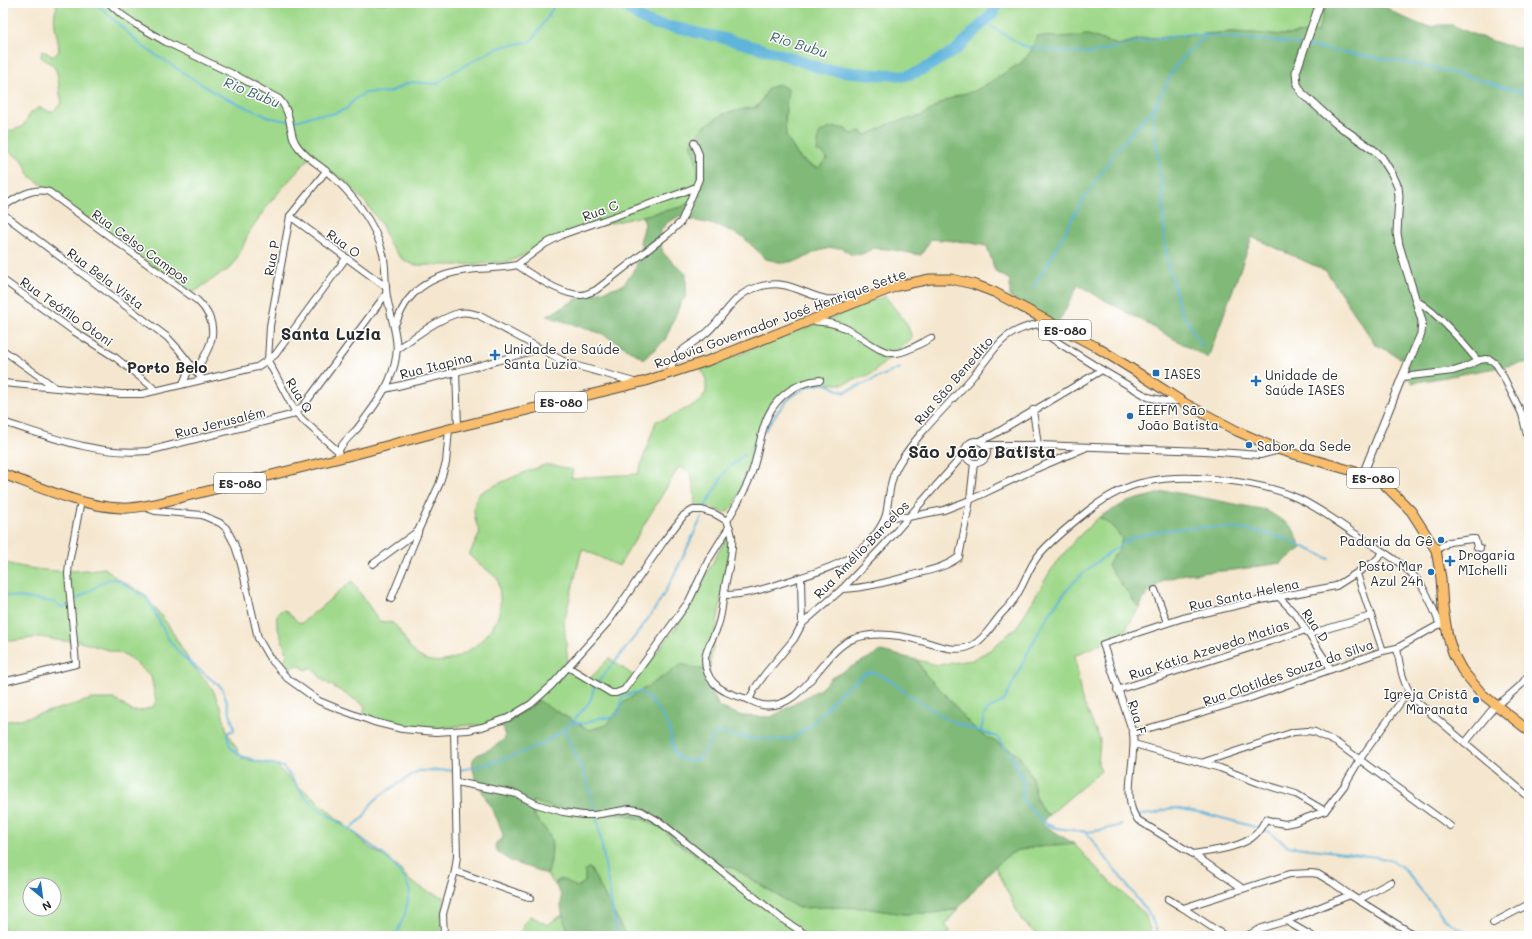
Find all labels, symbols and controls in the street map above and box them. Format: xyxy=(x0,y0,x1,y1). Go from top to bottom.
water label: Rio Bubu xyxy=(768,26,830,62)
water label: Rio Bubu xyxy=(221,72,283,112)
street label: Rua C xyxy=(580,196,620,224)
street label: Rua Celso Campos xyxy=(89,205,193,287)
street label: Rua O xyxy=(324,225,364,261)
street label: Rua P xyxy=(260,239,282,277)
street label: Rua Bela Vista xyxy=(64,244,148,312)
street label: Rodovia Governador José Henrique Sette xyxy=(652,264,908,372)
street label: Rua Teófilo Otoni xyxy=(17,273,117,349)
road number: ES-080 xyxy=(1039,320,1091,340)
district label: Santa Luzia xyxy=(281,322,381,344)
street label: Rua São Benedito xyxy=(910,332,996,428)
place label: Unidade de Saúde Santa Luzia xyxy=(504,340,620,372)
street label: Rua Itapina xyxy=(398,348,474,382)
marker: Unidade de Saúde Santa Luzia xyxy=(489,349,501,361)
district label: Porto Belo xyxy=(127,357,207,377)
place label: IASES xyxy=(1164,365,1201,382)
place label: Unidade de Saúde IASES xyxy=(1265,366,1345,398)
marker: IASES xyxy=(1151,368,1161,378)
street label: Rua Q xyxy=(283,374,317,416)
marker: Unidade de Saúde IASES xyxy=(1250,375,1262,387)
road number: ES-080 xyxy=(535,392,587,412)
place label: EEEFM São João Batista xyxy=(1138,401,1219,433)
street label: Rua Jerusalém xyxy=(173,403,267,441)
marker: EEEFM São João Batista xyxy=(1125,411,1135,421)
place label: Sabor da Sede xyxy=(1257,437,1351,454)
district label: São João Batista xyxy=(908,440,1056,462)
marker: Sabor da Sede xyxy=(1244,440,1254,450)
road number: ES-080 xyxy=(1347,468,1399,488)
road number: ES-080 xyxy=(214,473,266,493)
street label: Rua Amélio Barcelos xyxy=(810,496,912,602)
place label: Padaria da Gê xyxy=(1340,532,1433,549)
marker: Padaria da Gê xyxy=(1436,535,1446,545)
place label: Drogaria MIchelli xyxy=(1458,546,1515,578)
marker: Drogaria MIchelli xyxy=(1445,556,1455,566)
place label: Posto Mar Azul 24h xyxy=(1358,557,1423,589)
marker: Posto Mar Azul 24h xyxy=(1426,567,1436,577)
street label: Rua Santa Helena xyxy=(1187,574,1301,614)
street label: Rua D xyxy=(1299,605,1333,645)
street label: Rua Kátia Azevedo Matias xyxy=(1127,615,1291,683)
street label: Rua Clotildes Souza da Silva xyxy=(1200,635,1376,709)
place label: Igreja Cristã Maranata xyxy=(1384,685,1468,717)
marker: Igreja Cristã Maranata xyxy=(1471,695,1481,705)
street label: Rua F xyxy=(1125,698,1151,736)
north arrow xyxy=(22,877,62,917)
text: N xyxy=(40,898,54,915)

